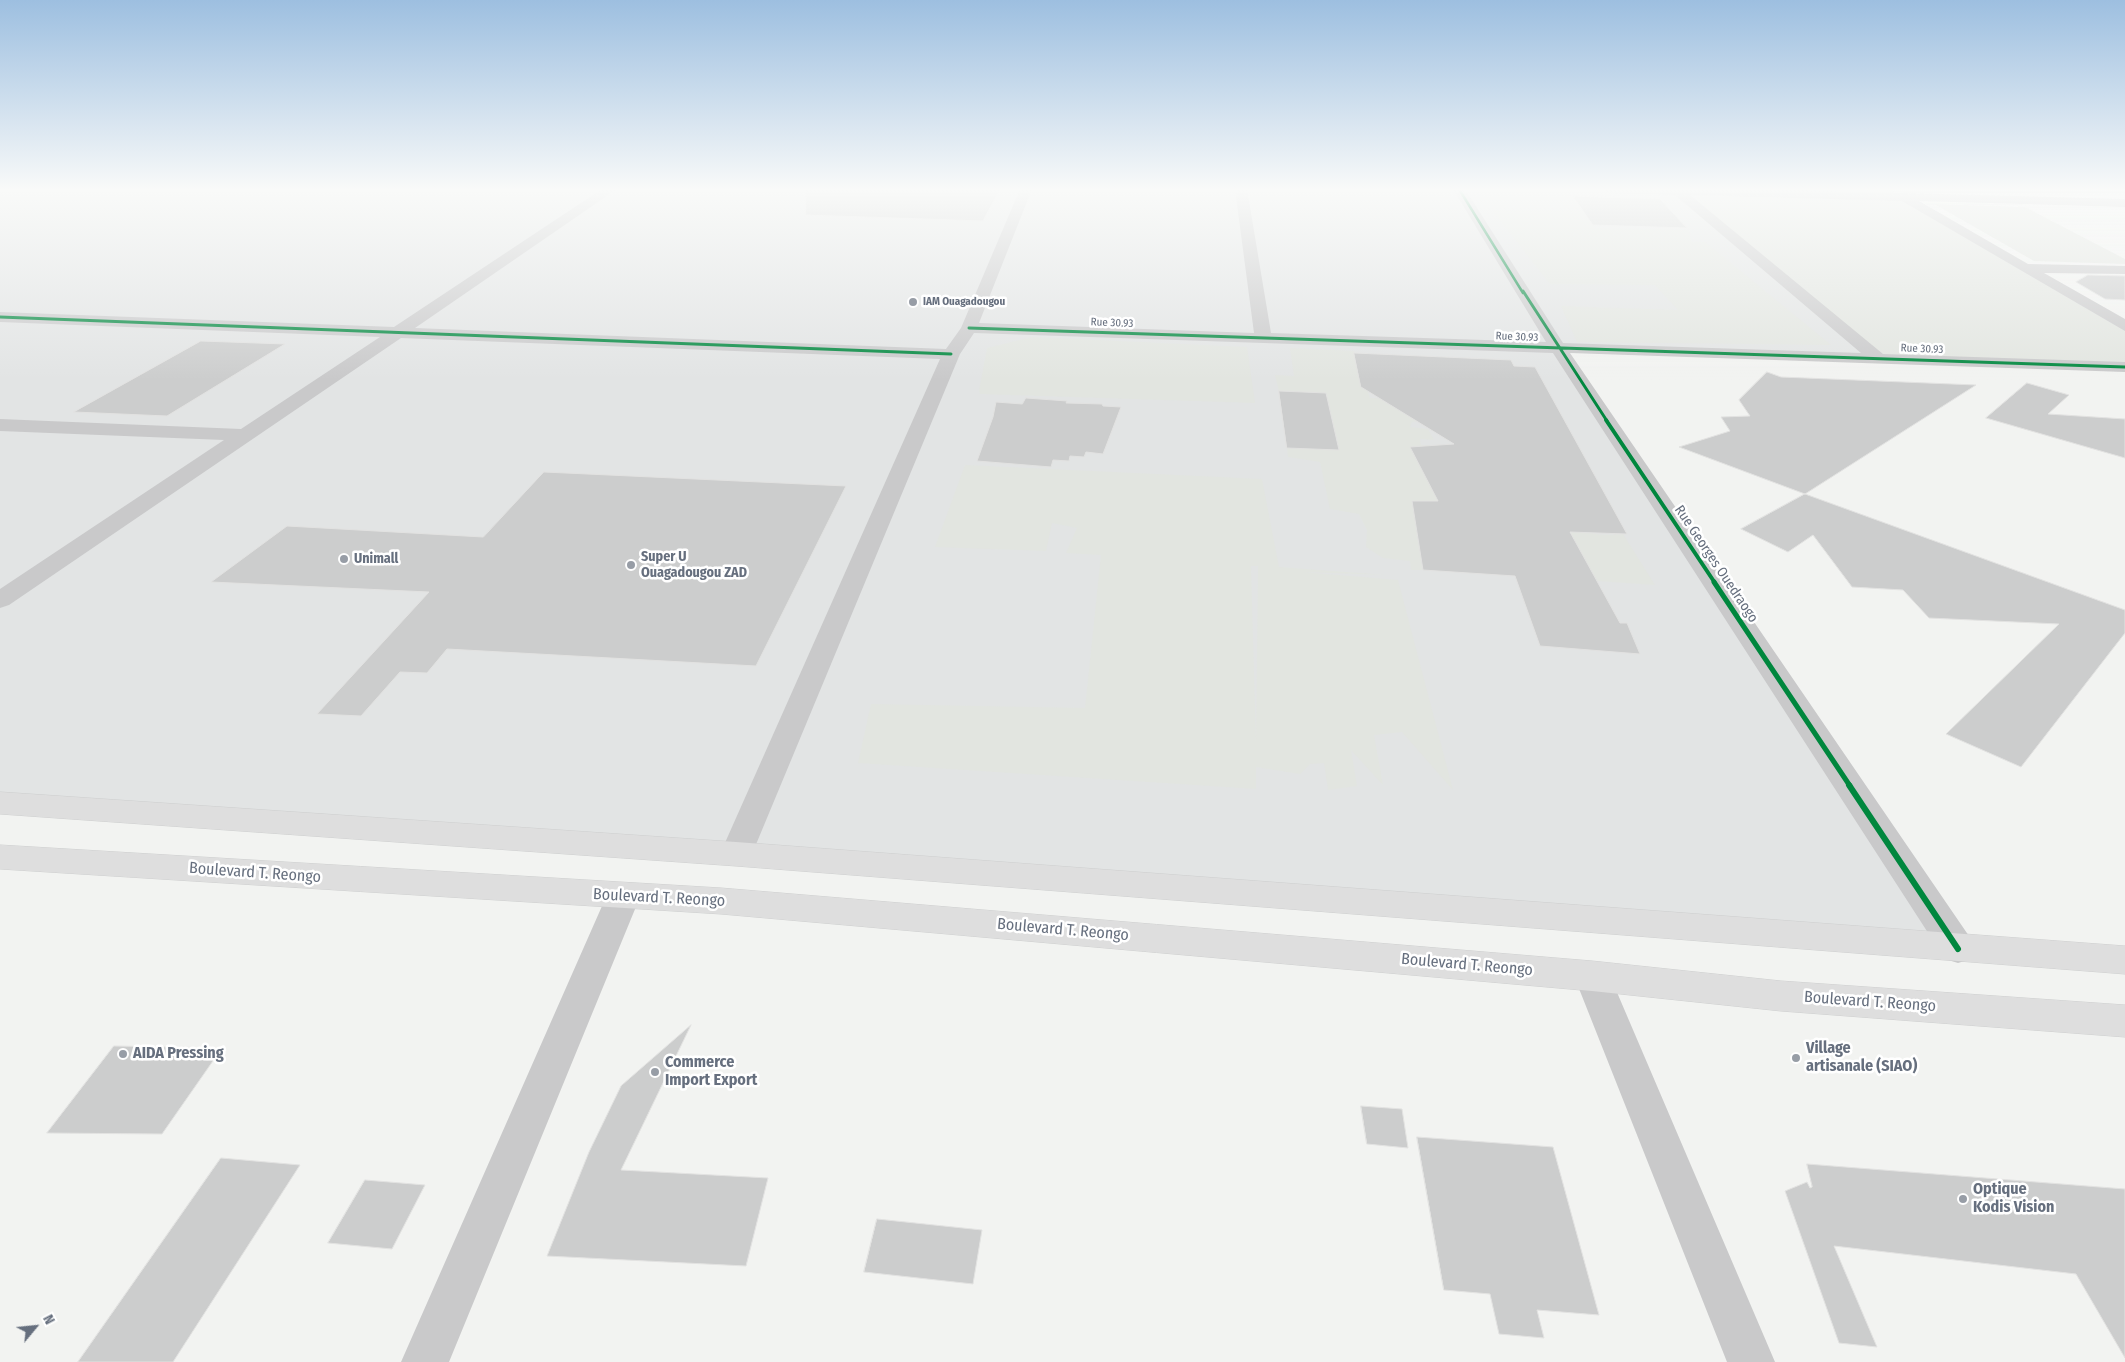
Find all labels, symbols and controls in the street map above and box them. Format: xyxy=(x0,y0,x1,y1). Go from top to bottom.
place label: IAM Ouagadougou xyxy=(923,295,1005,309)
marker: IAM Ouagadougou xyxy=(907,296,919,308)
street label: Rue 30.93 xyxy=(1090,316,1134,330)
street label: Rue 30.93 xyxy=(1495,330,1539,344)
street label: Rue 30.93 xyxy=(1900,342,1944,356)
street label: Rue Georges Ouedraogo xyxy=(1671,502,1761,626)
place label: Super U Ouagadougou ZAD xyxy=(641,549,747,582)
place label: Unimall xyxy=(354,551,398,567)
marker: Unimall xyxy=(338,553,350,565)
marker: Super U Ouagadougou ZAD xyxy=(625,559,637,571)
street label: Boulevard T. Reongo xyxy=(188,859,322,887)
street label: Boulevard T. Reongo xyxy=(592,885,726,911)
street label: Boulevard T. Reongo xyxy=(996,915,1130,945)
street label: Boulevard T. Reongo xyxy=(1400,950,1534,980)
street label: Boulevard T. Reongo xyxy=(1803,988,1937,1016)
place label: Village artisanale (SIAO) xyxy=(1806,1039,1917,1077)
place label: AIDA Pressing xyxy=(133,1044,224,1064)
marker: AIDA Pressing xyxy=(117,1048,129,1060)
marker: Village artisanale (SIAO) xyxy=(1790,1052,1802,1064)
place label: Commerce Import Export xyxy=(665,1053,757,1091)
marker: Commerce Import Export xyxy=(649,1066,661,1078)
place label: Optique Kodis Vision xyxy=(1973,1180,2054,1218)
marker: Optique Kodis Vision xyxy=(1957,1193,1969,1205)
north arrow xyxy=(10,1302,60,1352)
text: N xyxy=(39,1312,58,1327)

